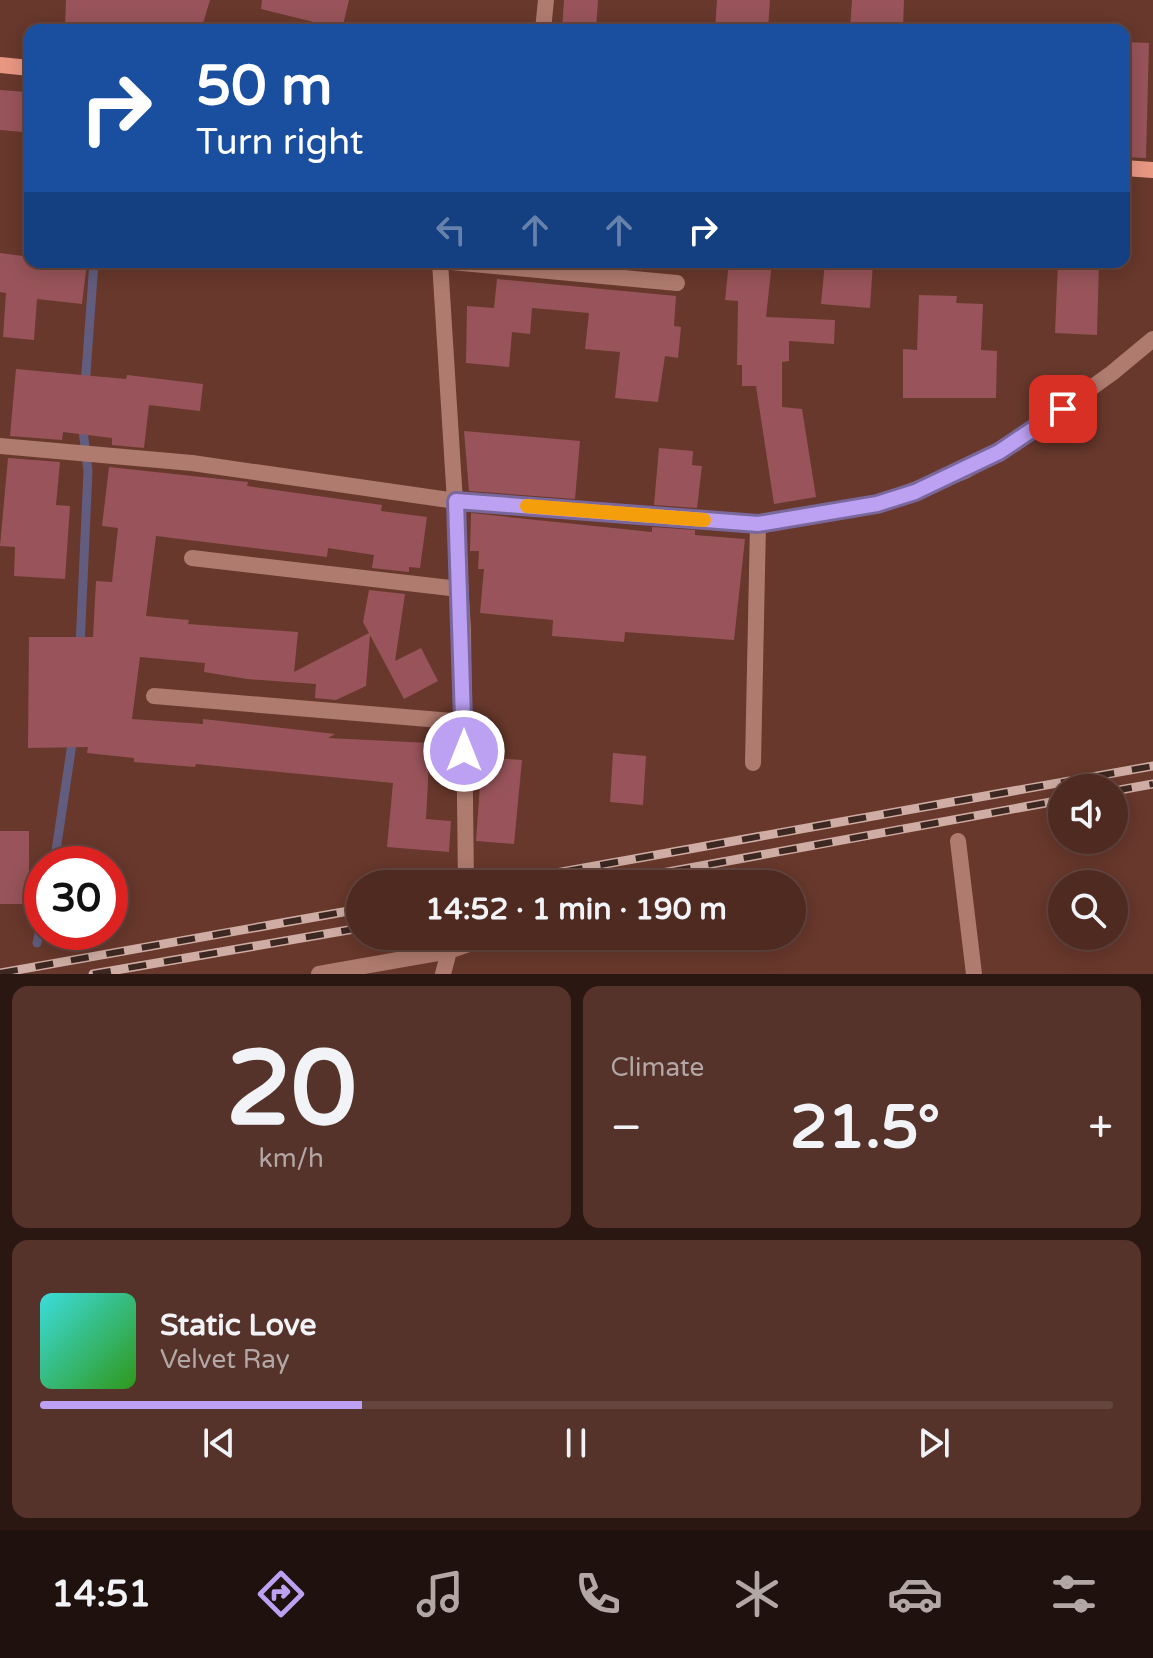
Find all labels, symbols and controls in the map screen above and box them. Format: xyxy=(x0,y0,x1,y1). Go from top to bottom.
text: 50 m xyxy=(196,53,332,120)
icon: right xyxy=(64,56,168,160)
text: Turn right xyxy=(196,121,363,164)
icon: left xyxy=(429,208,473,252)
icon: ahead xyxy=(513,208,557,252)
icon: ahead xyxy=(597,208,641,252)
icon: right xyxy=(681,208,725,252)
pin xyxy=(1029,375,1097,443)
icon: arrive xyxy=(1041,387,1085,431)
position arrow xyxy=(422,709,506,793)
map controls xyxy=(1048,774,1128,950)
button: sound xyxy=(1048,774,1128,854)
speed limit sign: 30 xyxy=(24,846,128,950)
button: search xyxy=(1048,870,1128,950)
text: 14:52 · 1 min · 190 m xyxy=(425,891,727,928)
text: 20 xyxy=(226,1028,357,1153)
text: Climate xyxy=(611,1052,704,1083)
text: 21.5° xyxy=(790,1092,940,1164)
text: − xyxy=(611,1102,642,1155)
text: + xyxy=(1088,1102,1113,1155)
text: km/h xyxy=(259,1143,324,1174)
text: Static Love xyxy=(160,1307,316,1344)
text: Velvet Ray xyxy=(160,1344,290,1375)
icon: previous xyxy=(197,1421,241,1465)
icon: pause xyxy=(554,1421,598,1465)
icon: next xyxy=(912,1421,956,1465)
icon: directions xyxy=(253,1566,309,1622)
icon: music xyxy=(412,1566,468,1622)
icon: phone xyxy=(570,1566,626,1622)
icon: climate xyxy=(729,1566,785,1622)
icon: car xyxy=(887,1566,943,1622)
icon: filters xyxy=(1046,1566,1102,1622)
text: 14:51 xyxy=(51,1573,151,1616)

